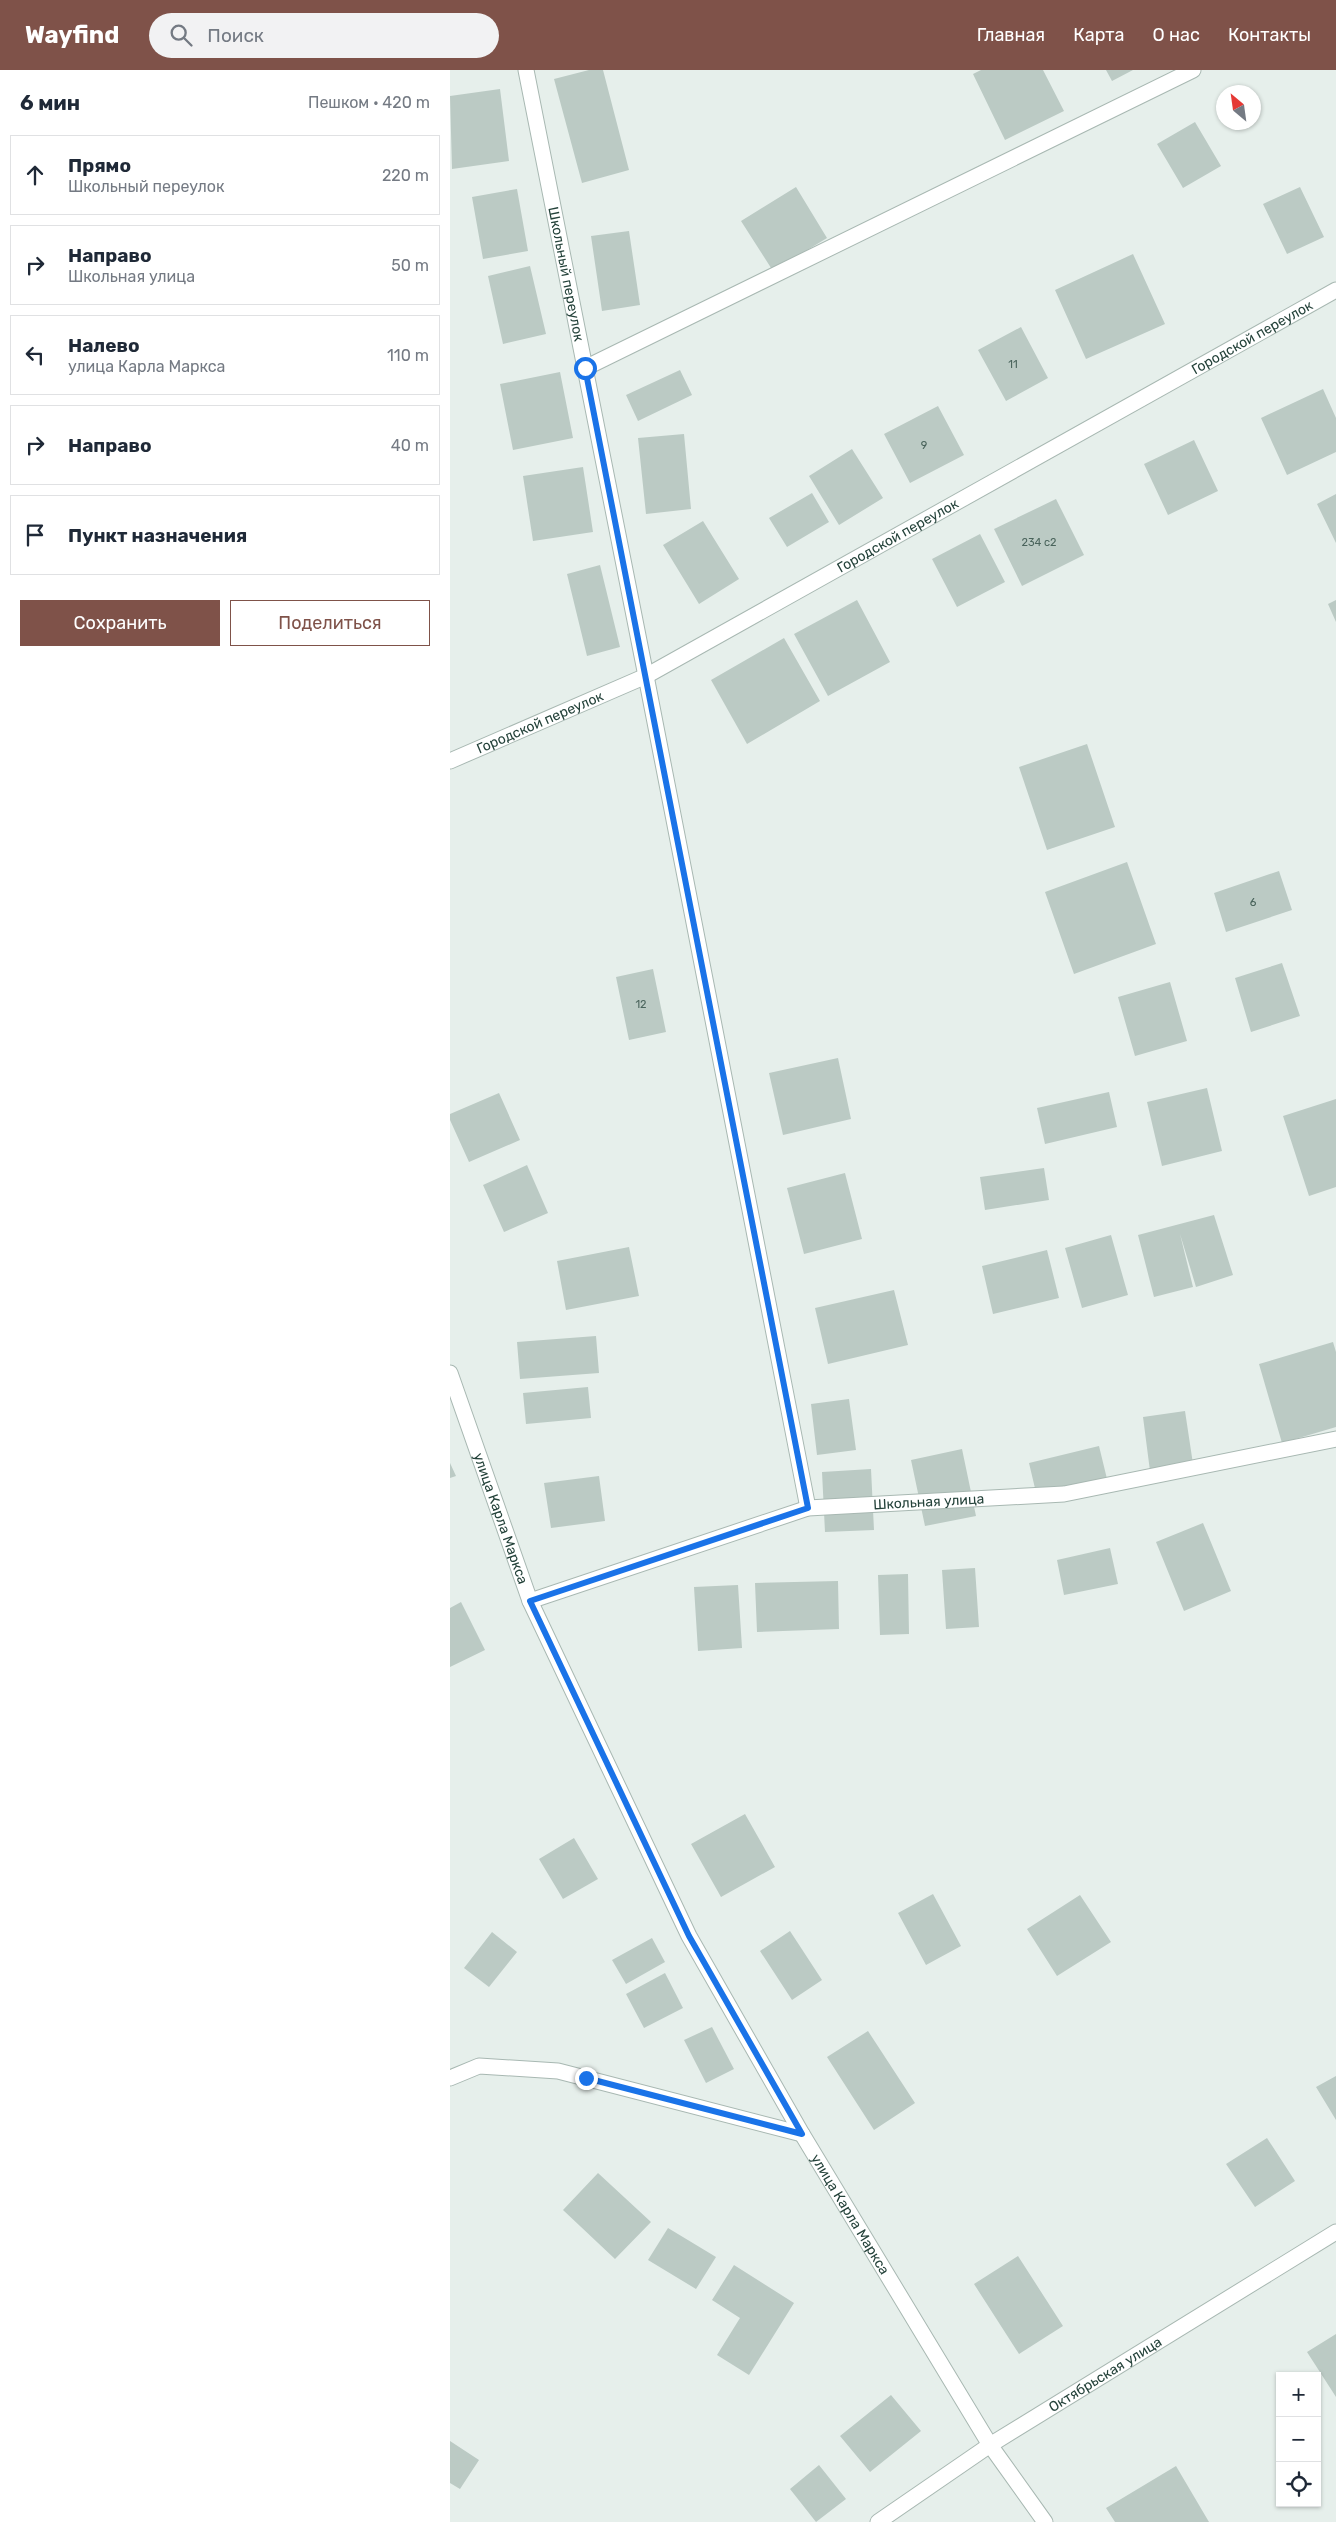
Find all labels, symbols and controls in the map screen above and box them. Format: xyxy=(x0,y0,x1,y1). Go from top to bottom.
search box xyxy=(149,13,499,58)
text: Wayfind xyxy=(25,21,119,49)
icon: search xyxy=(167,21,195,49)
text: Поиск xyxy=(207,24,264,47)
text: Главная xyxy=(977,24,1045,46)
text: Карта xyxy=(1073,24,1125,46)
text: О нас xyxy=(1153,24,1200,46)
text: Контакты xyxy=(1228,24,1311,46)
north arrow xyxy=(1216,85,1261,130)
text: 6 мин xyxy=(20,90,80,115)
text: Пешком · 420 m xyxy=(308,93,430,112)
text: Прямо xyxy=(68,154,131,177)
icon: ahead xyxy=(21,161,49,189)
text: 220 m xyxy=(382,166,429,185)
text: Школьный переулок xyxy=(68,177,225,196)
street label: Школьный переулок xyxy=(544,205,588,343)
text: Направо xyxy=(68,244,152,267)
icon: right xyxy=(21,251,49,279)
text: 50 m xyxy=(391,256,429,275)
text: Школьная улица xyxy=(68,267,195,286)
street label: Городской переулок xyxy=(1189,296,1316,378)
text: Налево xyxy=(68,334,140,357)
icon: left xyxy=(21,341,49,369)
text: 110 m xyxy=(387,346,429,365)
text: улица Карла Маркса xyxy=(68,357,225,376)
route start xyxy=(574,357,597,380)
house number: 11 xyxy=(1008,358,1018,371)
icon: right xyxy=(21,431,49,459)
text: Направо xyxy=(68,434,152,457)
text: 40 m xyxy=(391,436,429,455)
house number: 9 xyxy=(921,439,927,452)
street label: Городской переулок xyxy=(834,495,962,576)
icon: arrive xyxy=(21,521,49,549)
text: Пункт назначения xyxy=(68,524,247,547)
house number: 234 с2 xyxy=(1021,536,1057,549)
button: Сохранить xyxy=(20,600,220,646)
button: Поделиться xyxy=(230,600,430,646)
street label: Городской переулок xyxy=(474,687,606,757)
house number: 6 xyxy=(1250,896,1257,909)
house number: 12 xyxy=(635,998,647,1011)
street label: улица Карла Маркса xyxy=(470,1451,531,1586)
street label: Школьная улица xyxy=(873,1490,985,1513)
route end xyxy=(575,2067,598,2090)
street label: улица Карла Маркса xyxy=(807,2151,893,2278)
street label: Октябрьская улица xyxy=(1046,2333,1165,2416)
map controls xyxy=(1276,2372,1321,2507)
button: + xyxy=(1276,2372,1321,2417)
button: − xyxy=(1276,2417,1321,2462)
button: locate xyxy=(1276,2462,1321,2507)

